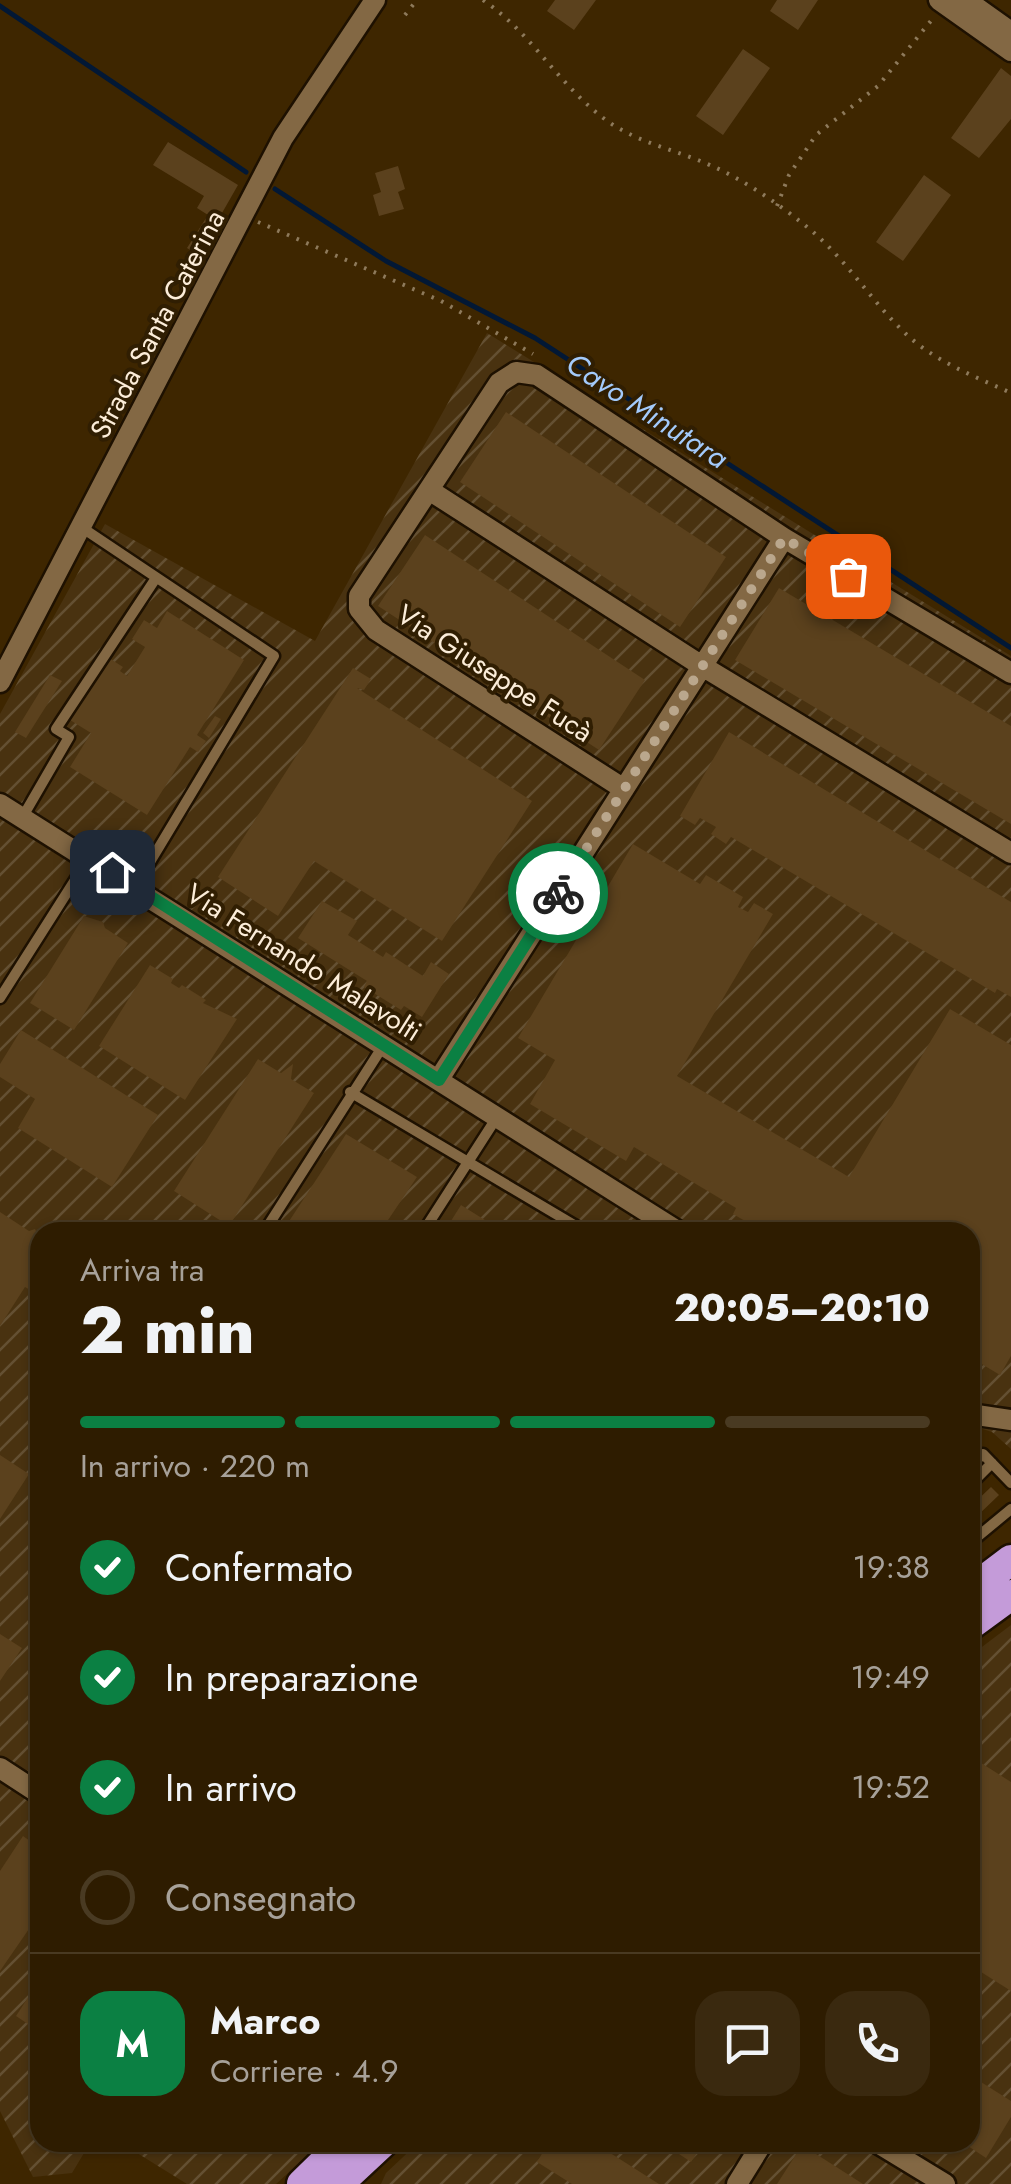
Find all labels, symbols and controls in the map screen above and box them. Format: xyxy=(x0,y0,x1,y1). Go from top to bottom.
street label: Strada Santa Caterina xyxy=(80,203,235,446)
water label: Cavo Minutara xyxy=(558,342,737,479)
pin xyxy=(806,534,891,619)
icon: bag xyxy=(821,549,876,604)
street label: Via Giuseppe Fucà xyxy=(388,594,601,752)
pin xyxy=(70,830,155,915)
courier xyxy=(508,843,608,943)
icon: home xyxy=(85,845,140,900)
icon: bike xyxy=(531,866,586,921)
street label: Via Fernando Malavolti xyxy=(178,873,429,1052)
text: Arriva tra xyxy=(80,1247,205,1293)
text: 20:05–20:10 xyxy=(674,1280,930,1335)
text: 2 min xyxy=(80,1283,255,1377)
text: In arrivo · 220 m xyxy=(80,1443,310,1489)
icon: check xyxy=(80,1540,135,1595)
text: Confermato xyxy=(165,1540,353,1595)
text: 19:38 xyxy=(853,1544,930,1590)
icon: check xyxy=(80,1650,135,1705)
text: In preparazione xyxy=(165,1650,418,1705)
text: 19:49 xyxy=(850,1654,930,1700)
icon: check xyxy=(80,1760,135,1815)
text: In arrivo xyxy=(165,1760,297,1815)
text: 19:52 xyxy=(851,1764,930,1810)
text: Consegnato xyxy=(165,1870,356,1925)
button: chat xyxy=(695,1991,800,2096)
button: phone xyxy=(825,1991,930,2096)
text: Marco xyxy=(210,1993,321,2048)
text: M xyxy=(116,2016,149,2071)
text: Corriere · 4.9 xyxy=(210,2048,399,2094)

